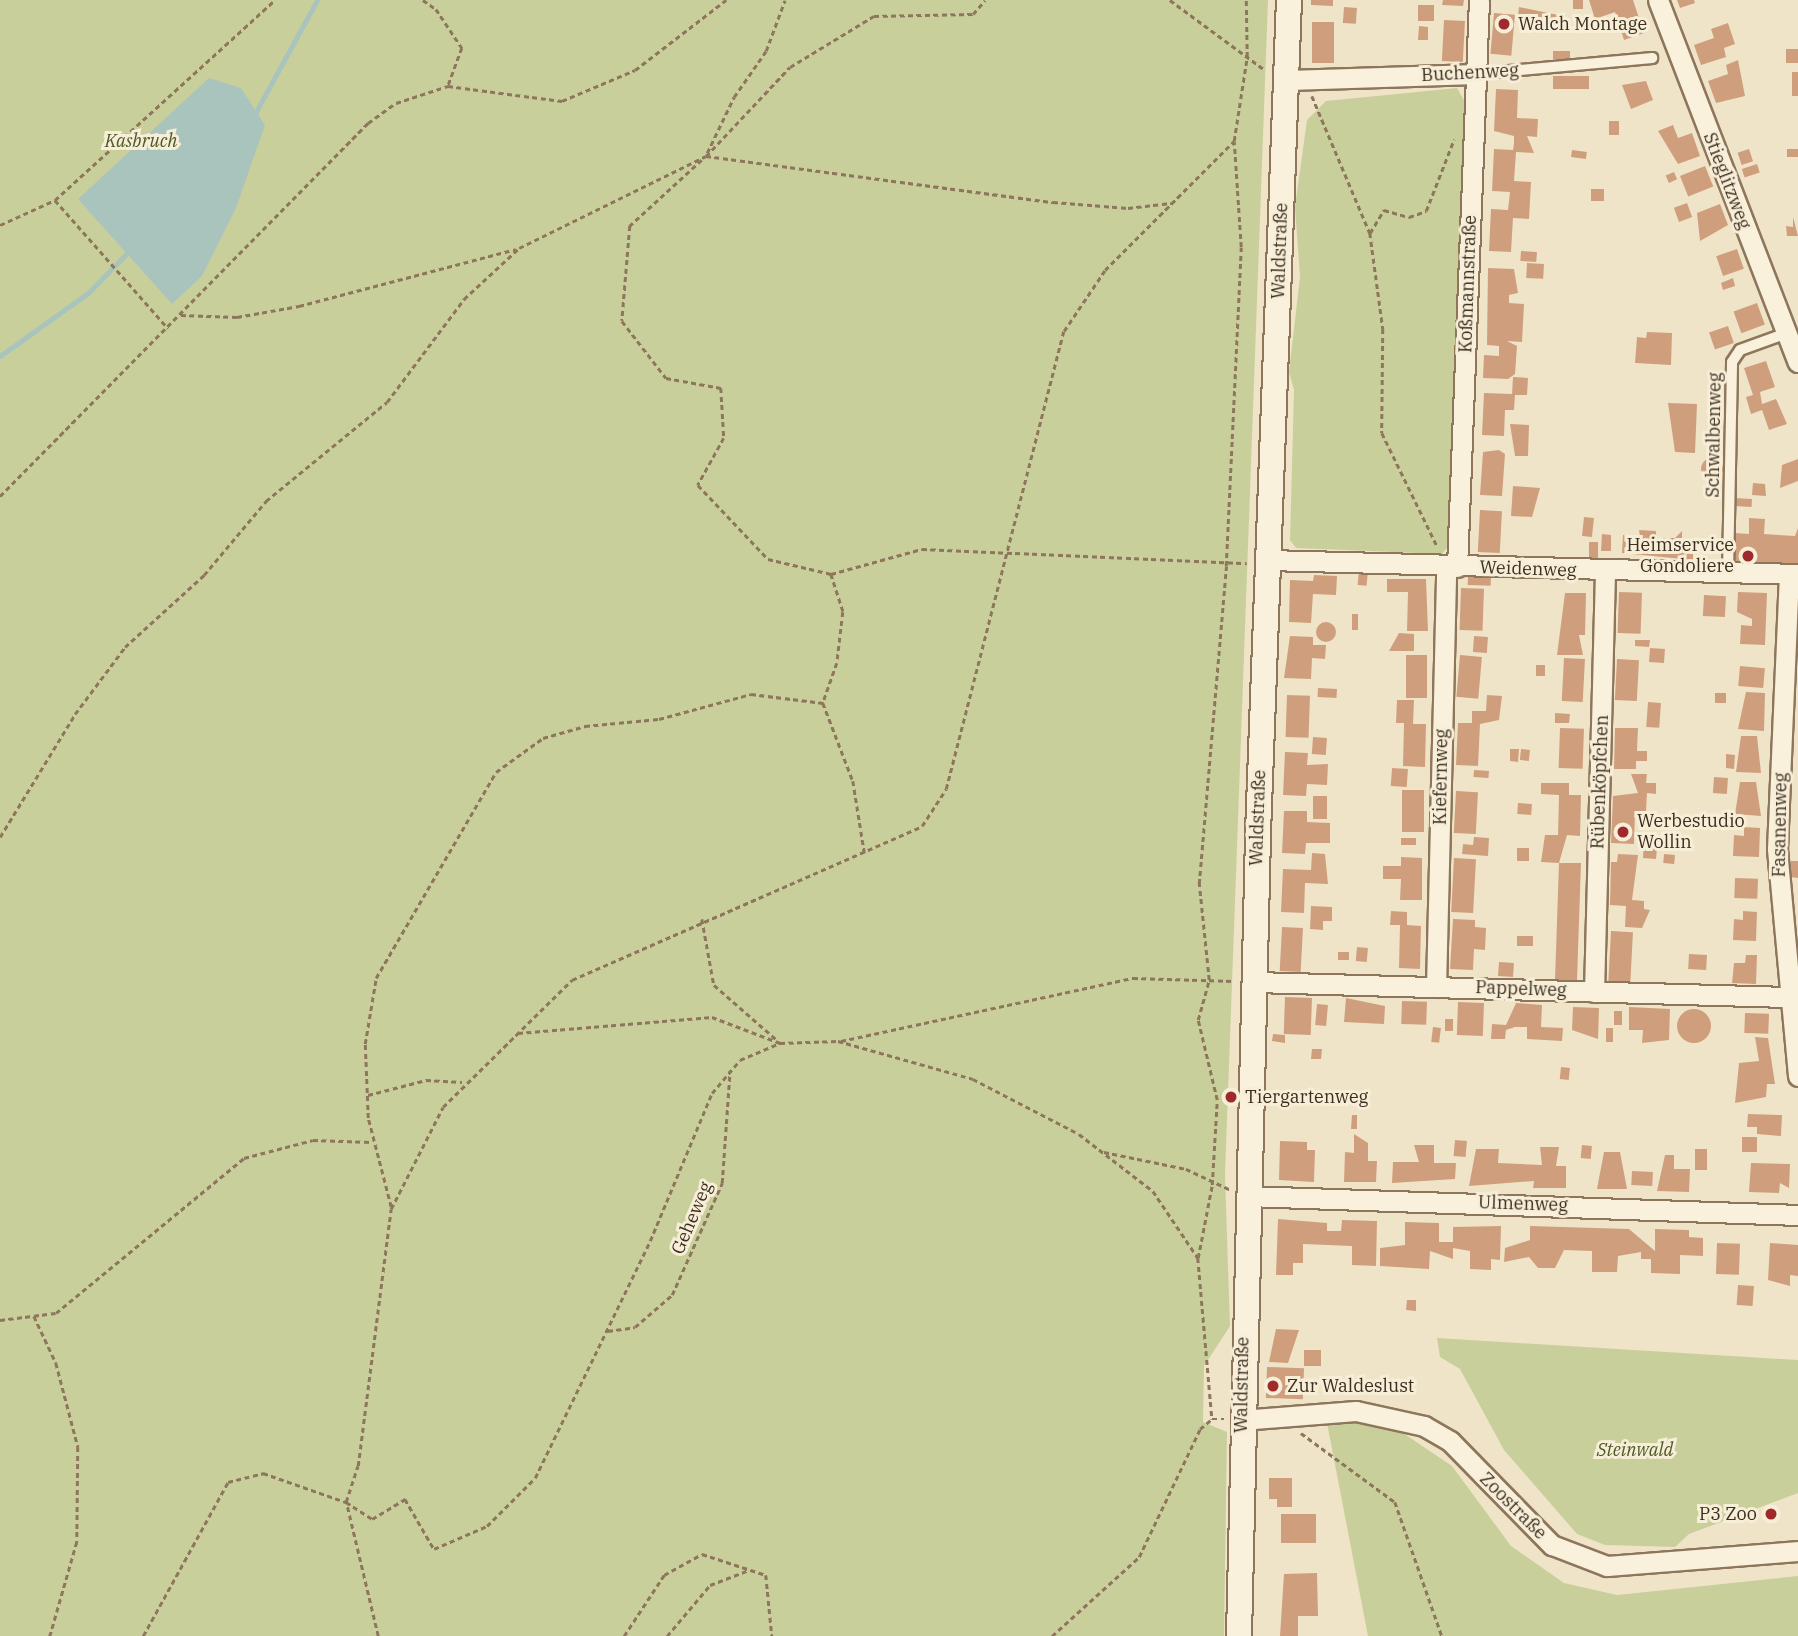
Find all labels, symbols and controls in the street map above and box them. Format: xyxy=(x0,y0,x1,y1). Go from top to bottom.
place label: Walch Montage xyxy=(1518,13,1647,35)
marker: Walch Montage xyxy=(1496,16,1512,32)
street label: Buchenweg xyxy=(1421,60,1519,86)
park label: Kasbruch xyxy=(105,130,177,152)
street label: Stieglitzweg xyxy=(1699,130,1755,232)
street label: Waldstraße xyxy=(1268,202,1292,300)
street label: Koßmannstraße xyxy=(1455,215,1481,353)
street label: Schwalbenweg xyxy=(1702,372,1726,498)
place label: Heimservice Gondoliere xyxy=(1626,535,1734,578)
marker: Heimservice Gondoliere xyxy=(1740,548,1756,564)
street label: Weidenweg xyxy=(1479,557,1577,581)
street label: Rübenköpfchen xyxy=(1587,714,1613,850)
street label: Kiefernweg xyxy=(1429,729,1453,825)
street label: Waldstraße xyxy=(1246,769,1270,867)
street label: Fasanenweg xyxy=(1768,772,1792,878)
place label: Werbestudio Wollin xyxy=(1637,811,1745,854)
marker: Werbestudio Wollin xyxy=(1615,824,1631,840)
street label: Pappelweg xyxy=(1475,977,1567,1001)
place label: Tiergartenweg xyxy=(1245,1086,1368,1108)
marker: Tiergartenweg xyxy=(1223,1089,1239,1105)
street label: Geheweg xyxy=(667,1178,717,1258)
street label: Ulmenweg xyxy=(1478,1192,1568,1216)
street label: Waldstraße xyxy=(1230,1337,1254,1433)
place label: Zur Waldeslust xyxy=(1287,1375,1414,1397)
marker: Zur Waldeslust xyxy=(1265,1378,1281,1394)
park label: Steinwald xyxy=(1597,1439,1673,1461)
street label: Zoostraße xyxy=(1475,1468,1551,1544)
place label: P3 Zoo xyxy=(1699,1503,1757,1525)
marker: P3 Zoo xyxy=(1763,1506,1779,1522)

